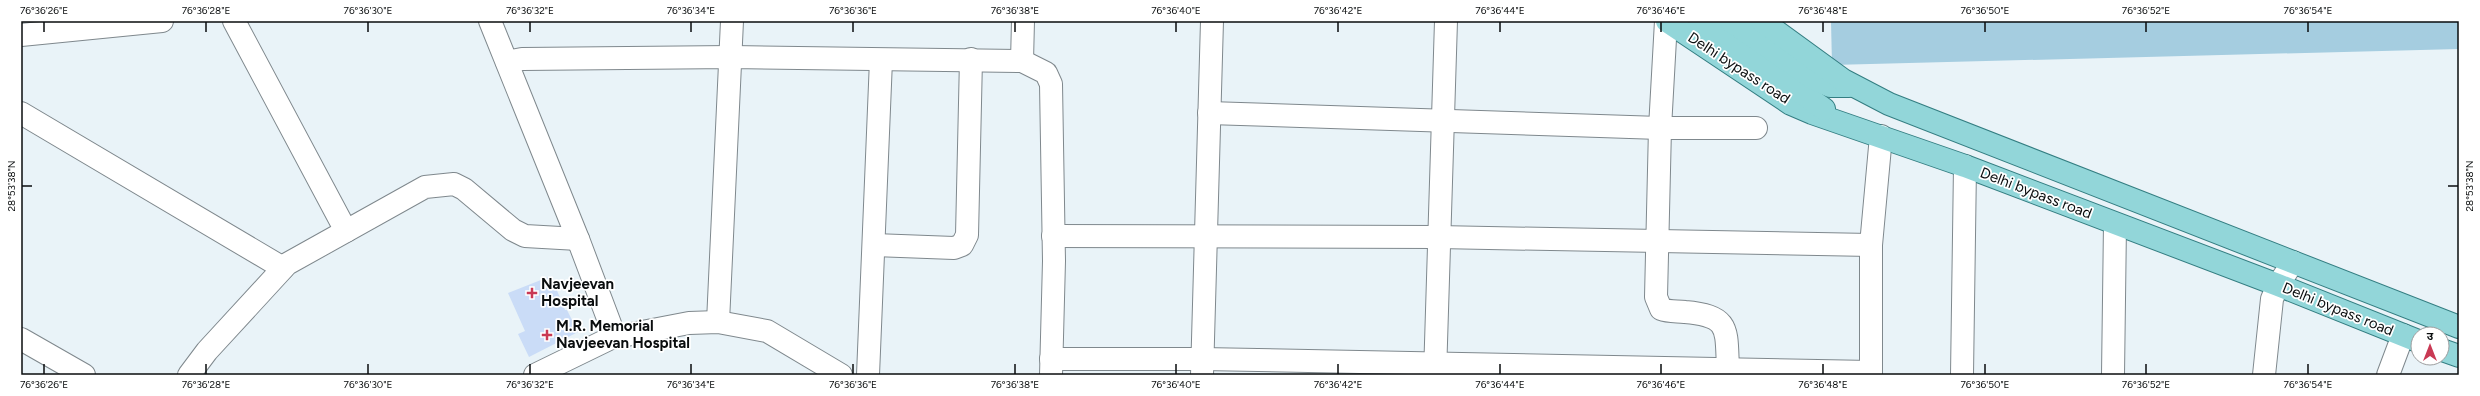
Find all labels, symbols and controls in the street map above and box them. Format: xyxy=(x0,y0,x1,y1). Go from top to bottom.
text: 76°36'26"E xyxy=(20,4,68,17)
text: 76°36'28"E xyxy=(182,4,230,17)
text: 76°36'30"E xyxy=(344,4,392,17)
text: 76°36'32"E xyxy=(506,4,554,17)
text: 76°36'34"E xyxy=(667,4,715,17)
text: 76°36'36"E xyxy=(829,4,877,17)
text: 76°36'38"E xyxy=(991,4,1039,17)
text: 76°36'40"E xyxy=(1151,4,1201,17)
text: 76°36'42"E xyxy=(1314,4,1362,17)
text: 76°36'44"E xyxy=(1475,4,1525,17)
text: 76°36'46"E xyxy=(1637,4,1685,17)
text: 76°36'48"E xyxy=(1798,4,1848,17)
text: 76°36'50"E xyxy=(1960,4,2010,17)
text: 76°36'52"E xyxy=(2122,4,2170,17)
text: 76°36'54"E xyxy=(2284,4,2333,17)
street label: Delhi bypass road xyxy=(1685,28,1793,108)
text: 28°53'38"N xyxy=(5,160,18,212)
text: 28°53'38"N xyxy=(2463,160,2476,212)
street label: Delhi bypass road xyxy=(1978,163,2094,223)
place label: Navjeevan Hospital xyxy=(541,275,614,310)
street label: Delhi bypass road xyxy=(2280,279,2396,339)
marker: Navjeevan Hospital xyxy=(526,287,538,299)
place label: M.R. Memorial Navjeevan Hospital xyxy=(556,317,690,352)
north arrow xyxy=(2410,326,2450,366)
marker: M.R. Memorial Navjeevan Hospital xyxy=(541,329,553,341)
text: उ xyxy=(2427,330,2434,343)
text: 76°36'26"E xyxy=(20,378,68,391)
text: 76°36'28"E xyxy=(182,378,230,391)
text: 76°36'30"E xyxy=(344,378,392,391)
text: 76°36'32"E xyxy=(506,378,554,391)
text: 76°36'34"E xyxy=(667,378,715,391)
text: 76°36'36"E xyxy=(829,378,877,391)
text: 76°36'38"E xyxy=(991,378,1039,391)
text: 76°36'40"E xyxy=(1151,378,1201,391)
text: 76°36'42"E xyxy=(1314,378,1362,391)
text: 76°36'44"E xyxy=(1475,378,1525,391)
text: 76°36'46"E xyxy=(1637,378,1685,391)
text: 76°36'48"E xyxy=(1798,378,1848,391)
text: 76°36'50"E xyxy=(1960,378,2010,391)
text: 76°36'52"E xyxy=(2122,378,2170,391)
text: 76°36'54"E xyxy=(2284,378,2333,391)

